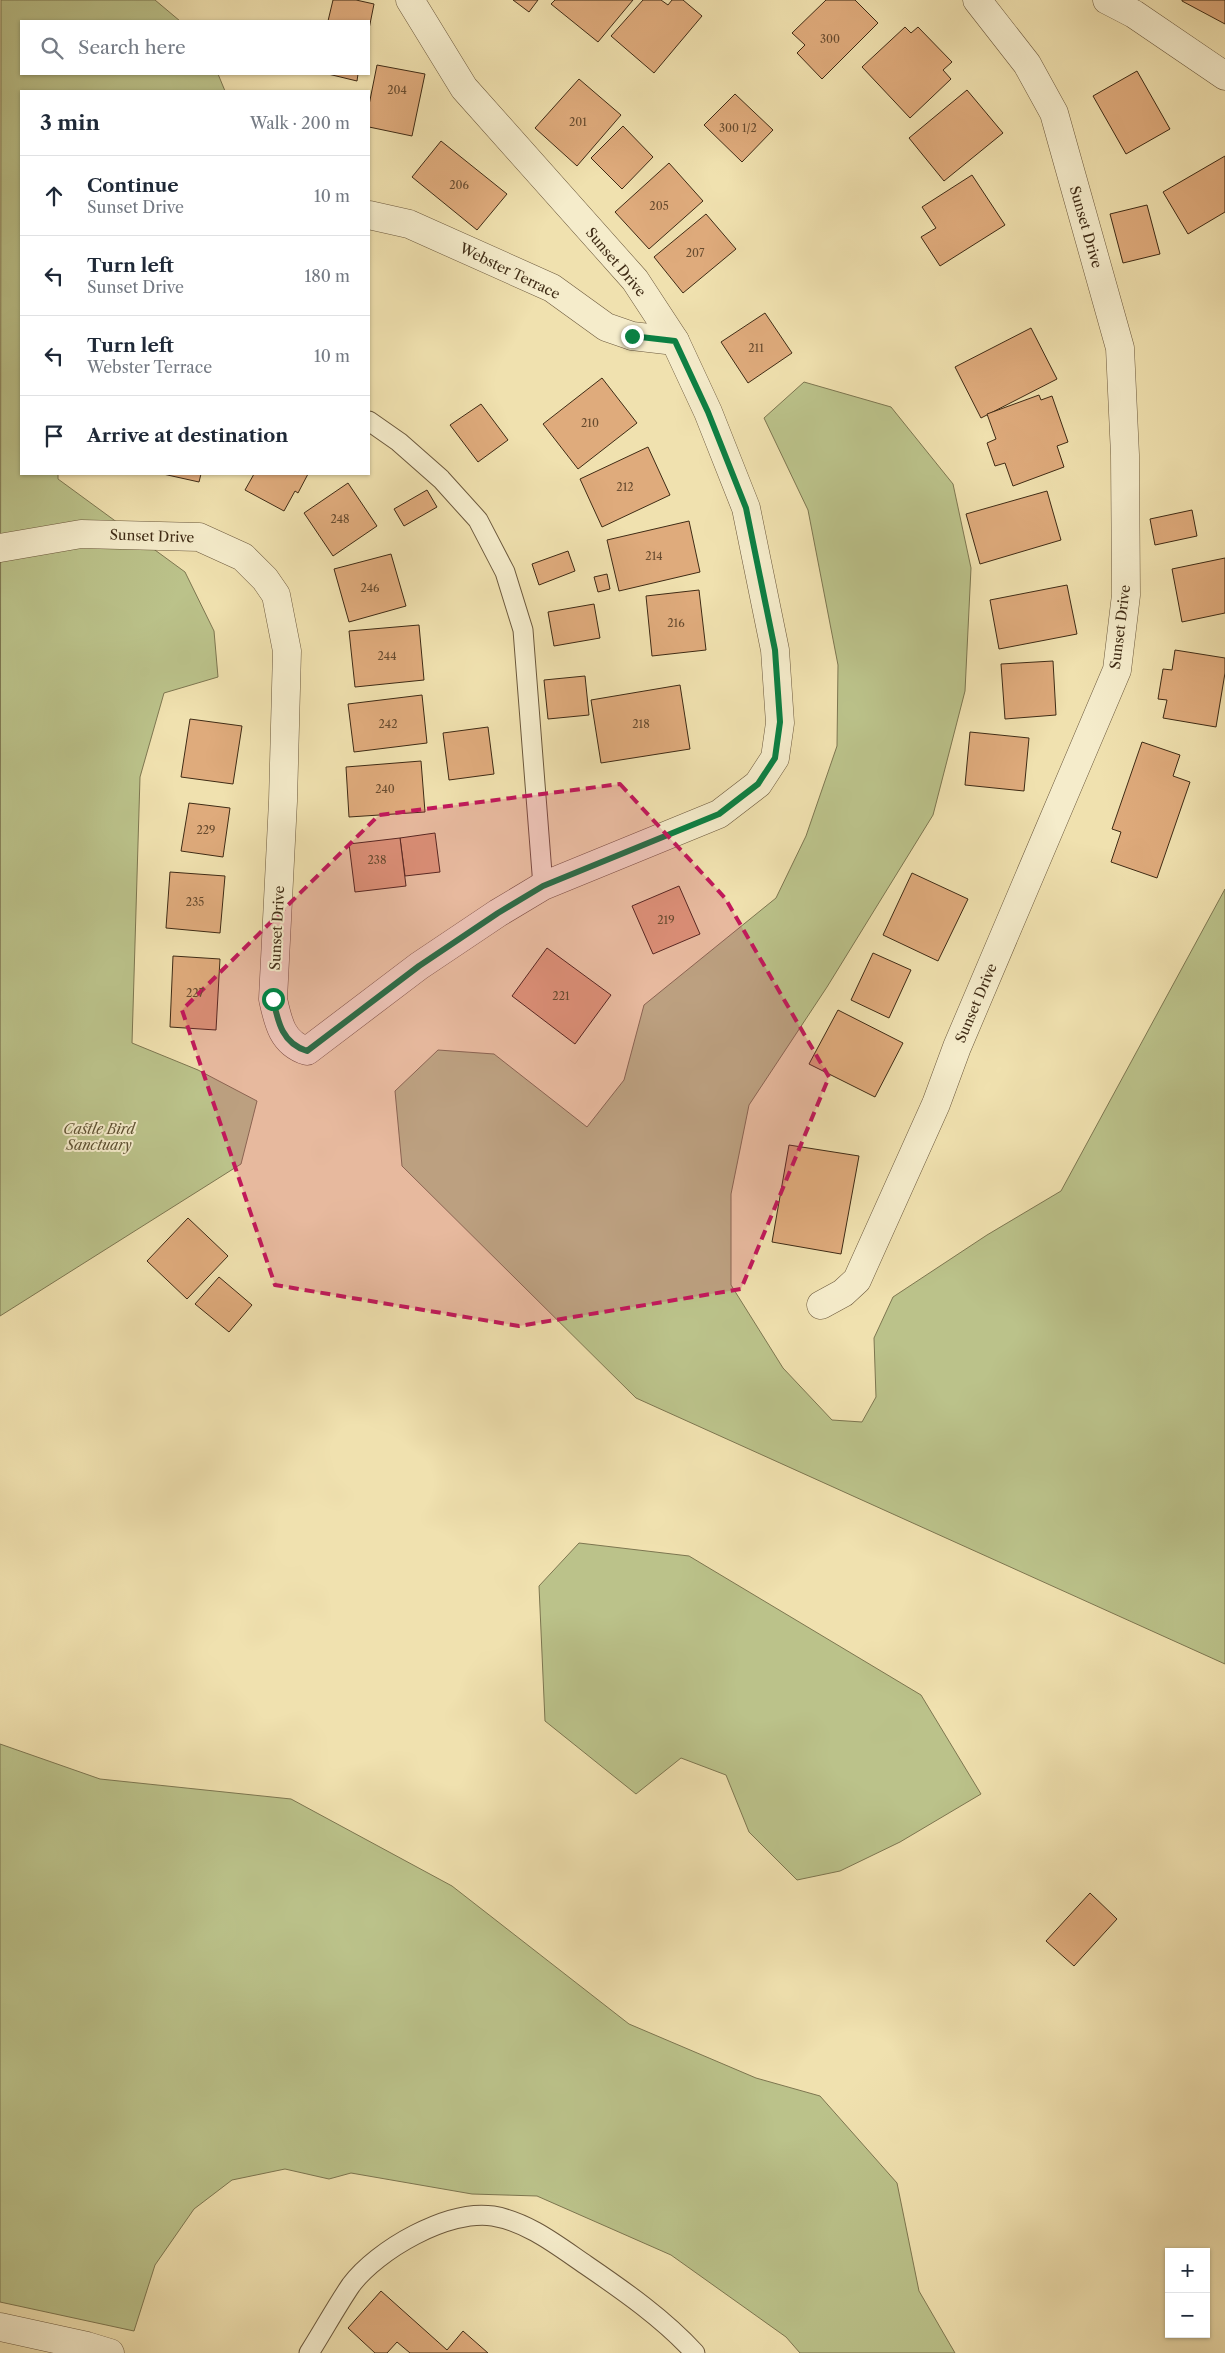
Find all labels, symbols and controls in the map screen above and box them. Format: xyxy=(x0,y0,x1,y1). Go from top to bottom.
search box xyxy=(20,20,370,75)
house number: 300 xyxy=(820,32,840,46)
icon: search xyxy=(38,34,66,62)
text: Search here xyxy=(78,36,186,59)
house number: 204 xyxy=(387,83,407,97)
text: 3 min xyxy=(40,110,100,135)
text: Walk · 200 m xyxy=(250,113,350,133)
house number: 201 xyxy=(569,115,587,129)
house number: 300 1/2 xyxy=(719,121,757,135)
text: Continue xyxy=(87,174,179,197)
house number: 206 xyxy=(449,178,469,192)
icon: ahead xyxy=(40,182,68,210)
street label: Sunset Drive xyxy=(1066,184,1106,270)
text: 10 m xyxy=(314,186,350,206)
text: Sunset Drive xyxy=(87,197,184,217)
house number: 205 xyxy=(649,199,669,213)
street label: Sunset Drive xyxy=(582,224,650,300)
street label: Webster Terrace xyxy=(456,238,563,303)
house number: 207 xyxy=(686,246,705,260)
text: Turn left xyxy=(87,254,174,277)
icon: left xyxy=(40,262,68,290)
text: 180 m xyxy=(304,266,350,286)
text: Sunset Drive xyxy=(87,277,184,297)
route end xyxy=(621,325,644,348)
text: Turn left xyxy=(87,334,174,357)
house number: 211 xyxy=(748,341,764,355)
icon: left xyxy=(40,342,68,370)
text: 10 m xyxy=(314,346,350,366)
text: Webster Terrace xyxy=(87,357,212,377)
house number: 210 xyxy=(581,416,599,430)
icon: arrive xyxy=(40,422,68,450)
text: Arrive at destination xyxy=(87,424,288,447)
house number: 212 xyxy=(616,480,634,494)
house number: 248 xyxy=(330,512,350,526)
street label: Sunset Drive xyxy=(109,526,195,546)
house number: 214 xyxy=(645,549,663,563)
house number: 246 xyxy=(360,581,380,595)
street label: Sunset Drive xyxy=(1106,584,1134,670)
house number: 216 xyxy=(667,616,685,630)
house number: 244 xyxy=(377,649,397,663)
house number: 242 xyxy=(378,717,398,731)
house number: 218 xyxy=(632,717,650,731)
house number: 240 xyxy=(375,782,395,796)
house number: 229 xyxy=(196,823,216,837)
house number: 238 xyxy=(368,853,386,867)
street label: Sunset Drive xyxy=(266,885,288,971)
house number: 235 xyxy=(186,895,204,909)
house number: 219 xyxy=(657,913,675,927)
street label: Sunset Drive xyxy=(951,960,1001,1046)
house number: 227 xyxy=(186,986,205,1000)
route start xyxy=(262,988,285,1011)
house number: 221 xyxy=(552,989,570,1003)
park label: Castle Bird Sanctuary xyxy=(63,1120,136,1154)
map controls xyxy=(1165,2248,1210,2338)
button: + xyxy=(1165,2248,1210,2293)
button: − xyxy=(1165,2293,1210,2338)

